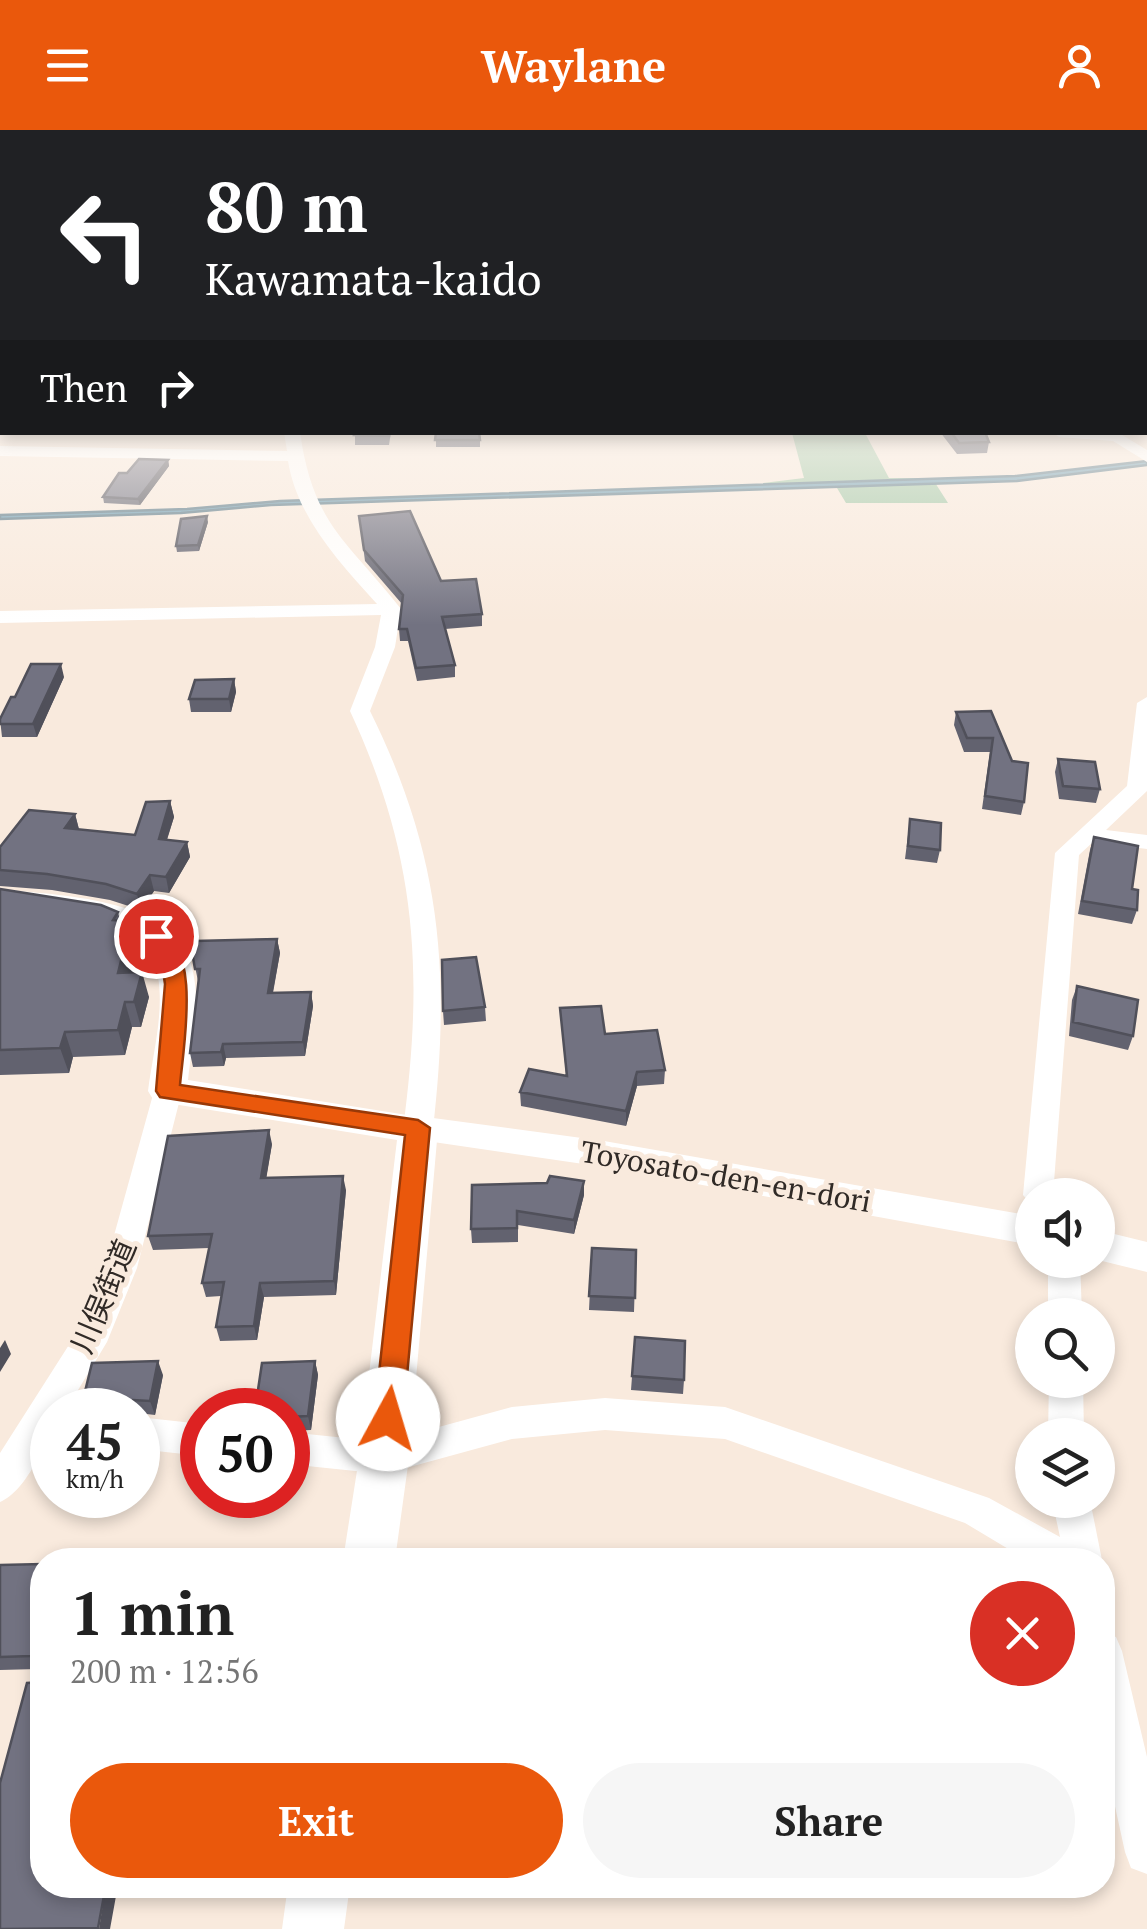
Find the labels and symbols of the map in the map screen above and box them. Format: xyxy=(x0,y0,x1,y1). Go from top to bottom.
pin xyxy=(114,894,199,979)
street label: Toyosato-den-en-dori xyxy=(578,1131,874,1221)
street label: 川俣街道 xyxy=(61,1233,145,1359)
position arrow xyxy=(336,1367,440,1471)
speed limit sign: 50 xyxy=(180,1388,310,1518)

